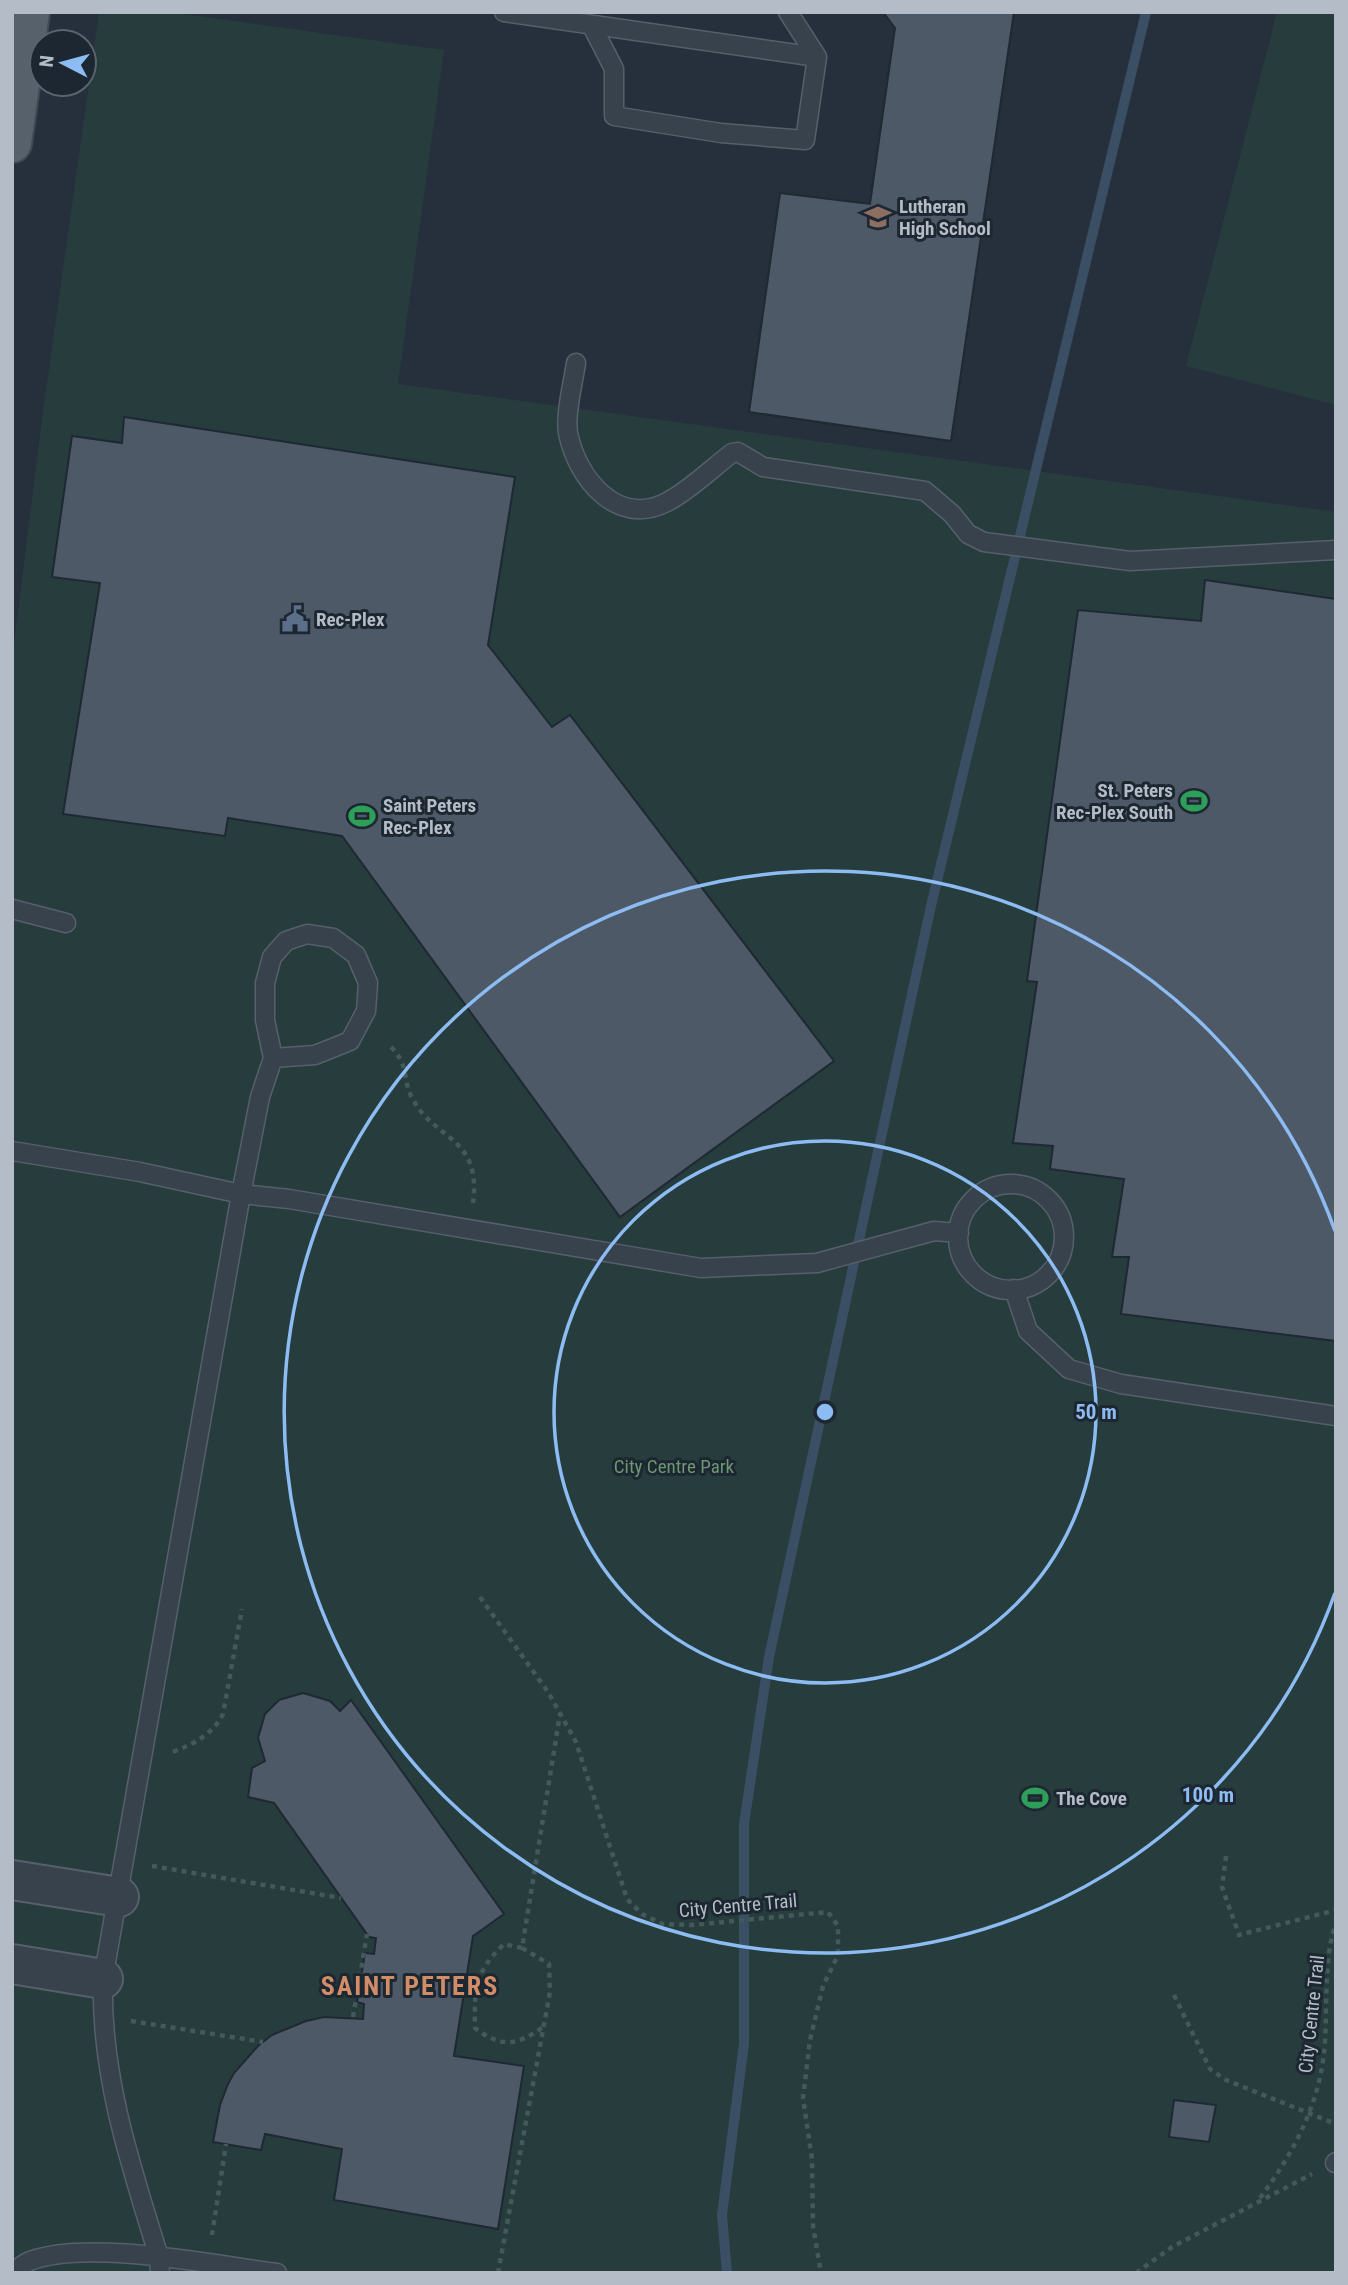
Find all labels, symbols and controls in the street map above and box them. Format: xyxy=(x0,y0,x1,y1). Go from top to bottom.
north arrow xyxy=(28,28,98,98)
text: N xyxy=(35,54,59,68)
place label: Lutheran High School xyxy=(899,195,991,240)
school or university icon: Lutheran High School xyxy=(863,202,893,232)
public building icon: Rec-Plex xyxy=(280,604,310,634)
place label: Rec-Plex xyxy=(316,608,385,631)
place label: St. Peters Rec-Plex South xyxy=(1056,779,1173,824)
sports icon: St. Peters Rec-Plex South xyxy=(1179,786,1209,816)
place label: Saint Peters Rec-Plex xyxy=(383,794,476,839)
sports icon: Saint Peters Rec-Plex xyxy=(347,801,377,831)
centre of rings xyxy=(813,1400,837,1424)
text: 50 m xyxy=(1075,1400,1117,1424)
park label: City Centre Park xyxy=(614,1455,735,1478)
sports icon: The Cove xyxy=(1020,1783,1050,1813)
text: 100 m xyxy=(1182,1783,1234,1807)
place label: The Cove xyxy=(1056,1787,1127,1810)
street label: City Centre Trail xyxy=(678,1889,798,1922)
street label: City Centre Trail xyxy=(1294,1954,1329,2074)
district label: SAINT PETERS xyxy=(321,1971,499,2001)

